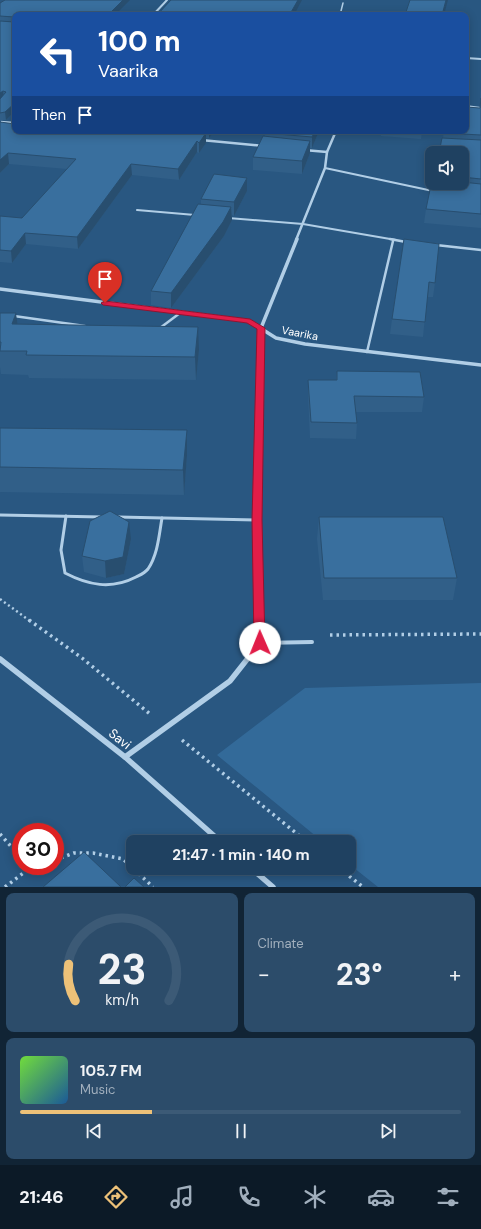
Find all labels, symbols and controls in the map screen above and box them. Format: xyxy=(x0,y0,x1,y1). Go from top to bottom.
text: 100 m xyxy=(98,23,181,60)
icon: left xyxy=(32,28,84,80)
text: Vaarika xyxy=(98,59,158,83)
icon: arrive xyxy=(74,104,96,126)
text: Then xyxy=(32,105,66,125)
map controls xyxy=(425,146,469,190)
button: sound xyxy=(425,146,469,190)
pin xyxy=(88,262,122,303)
icon: arrive xyxy=(94,268,116,290)
street label: Vaarika xyxy=(281,323,319,343)
position arrow xyxy=(239,622,281,664)
street label: Savi xyxy=(105,725,135,753)
speed limit sign: 30 xyxy=(12,823,64,875)
text: 21:47 · 1 min · 140 m xyxy=(172,845,310,865)
text: Climate xyxy=(258,935,304,952)
text: 23 xyxy=(97,942,146,996)
text: 23° xyxy=(336,955,382,994)
text: − xyxy=(258,960,270,989)
text: + xyxy=(449,960,461,989)
text: km/h xyxy=(105,990,139,1008)
text: 105.7 FM xyxy=(80,1061,142,1081)
text: Music xyxy=(80,1081,115,1098)
icon: previous xyxy=(83,1120,105,1142)
icon: pause xyxy=(230,1120,252,1142)
icon: next xyxy=(377,1120,399,1142)
icon: directions xyxy=(102,1183,130,1211)
icon: music xyxy=(168,1183,196,1211)
icon: phone xyxy=(235,1183,263,1211)
icon: climate xyxy=(301,1183,329,1211)
icon: car xyxy=(367,1183,395,1211)
icon: filters xyxy=(434,1183,462,1211)
text: 21:46 xyxy=(19,1185,64,1209)

